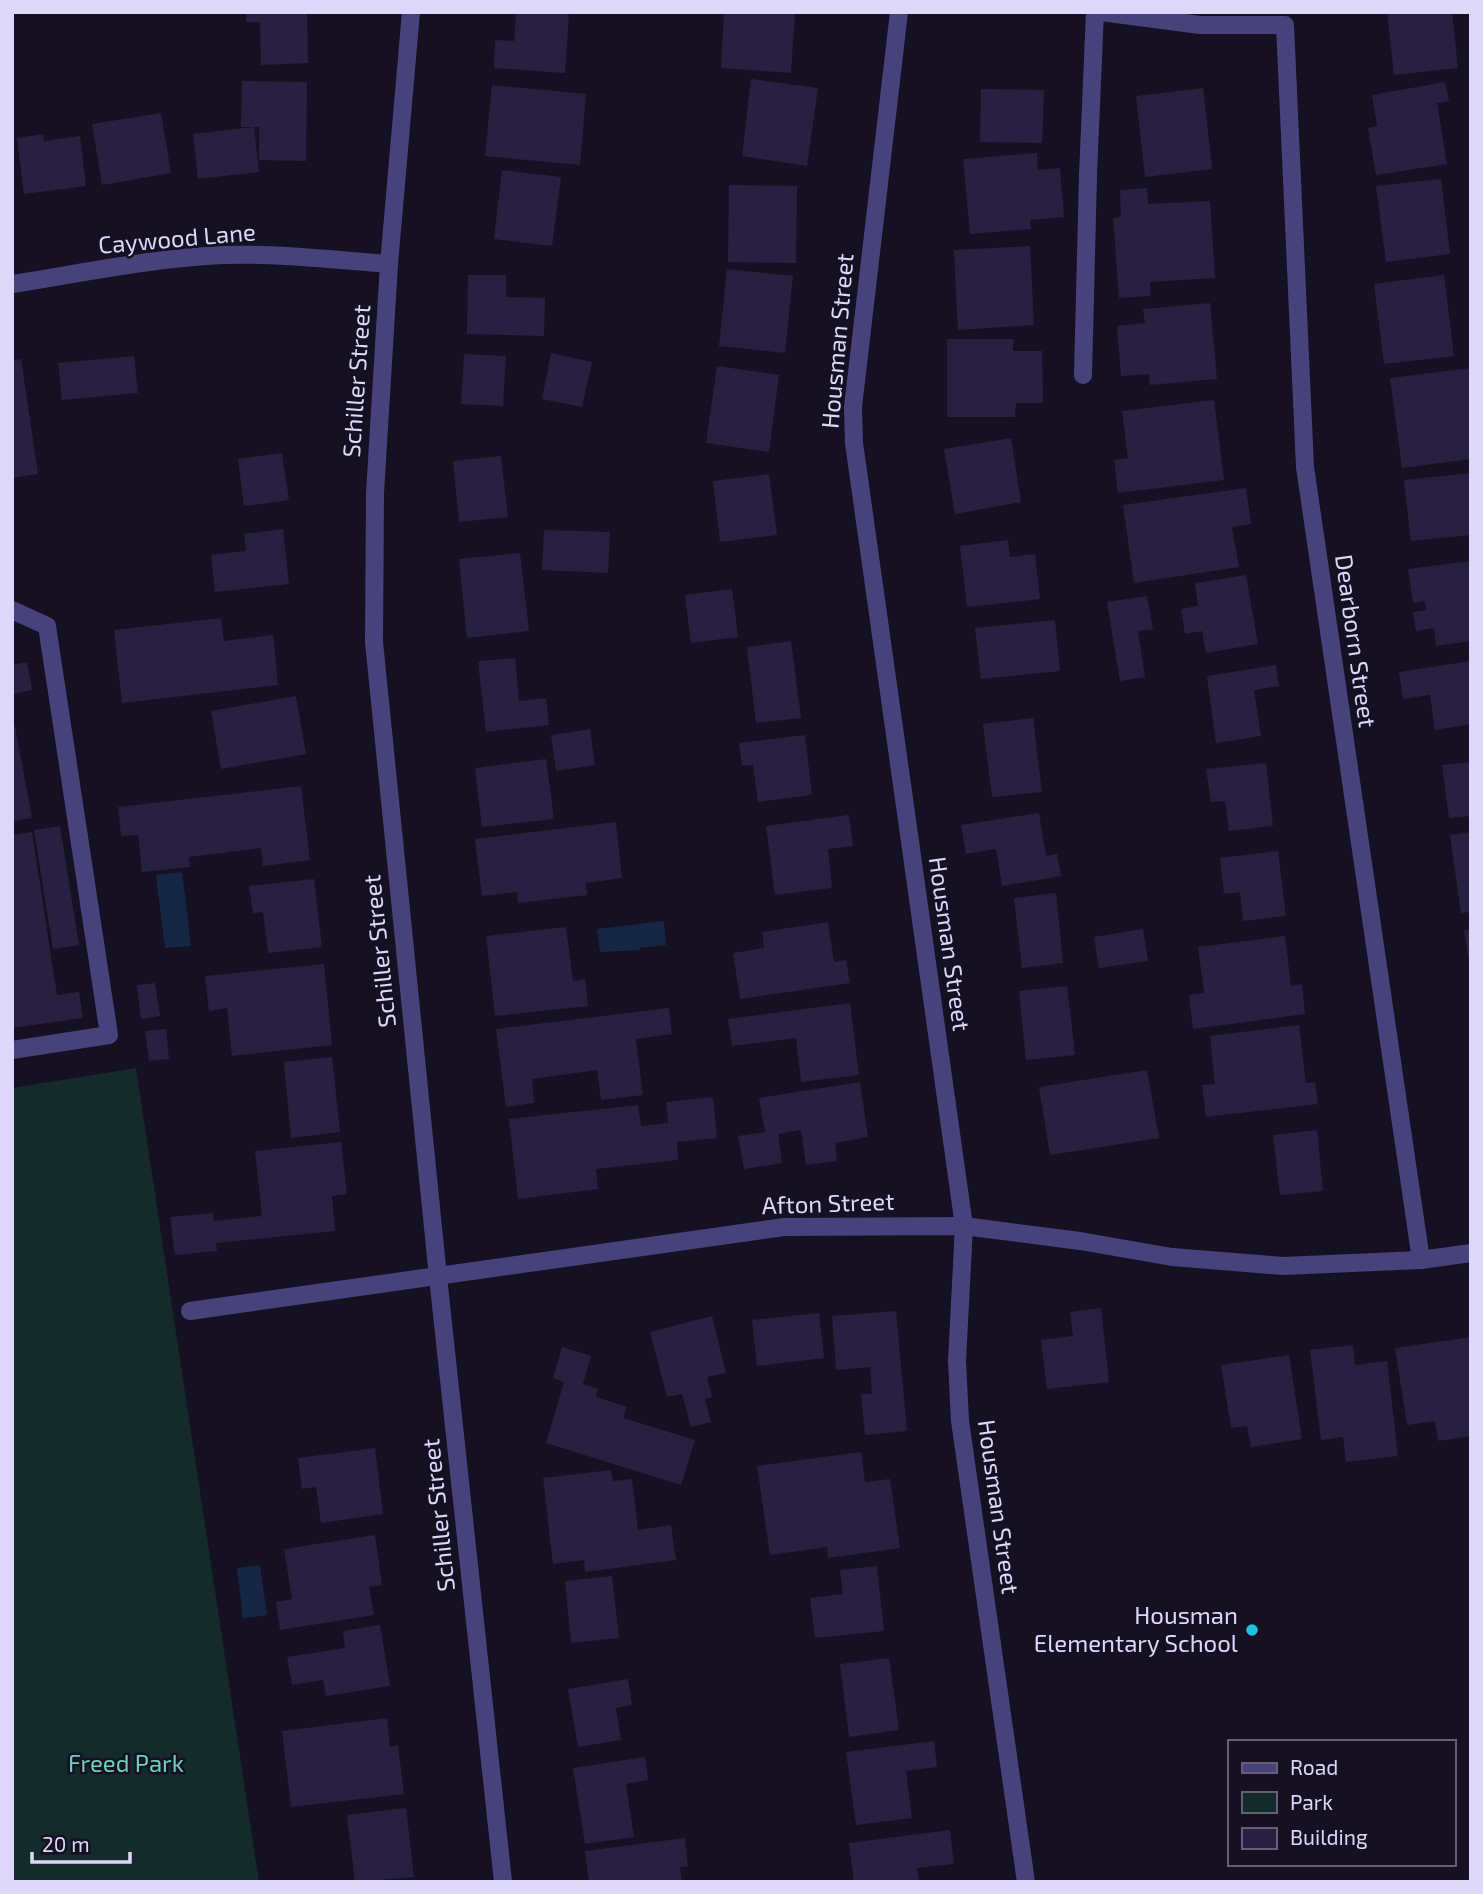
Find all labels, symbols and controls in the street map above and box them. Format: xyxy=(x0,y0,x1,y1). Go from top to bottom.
street label: Caywood Lane xyxy=(97,216,257,259)
street label: Housman Street xyxy=(814,252,859,430)
street label: Schiller Street xyxy=(336,303,375,458)
street label: Dearborn Street xyxy=(1330,552,1383,729)
street label: Housman Street xyxy=(924,855,977,1033)
street label: Schiller Street xyxy=(356,873,401,1029)
street label: Afton Street xyxy=(761,1186,895,1219)
street label: Housman Street xyxy=(973,1418,1026,1596)
street label: Schiller Street xyxy=(415,1437,460,1593)
place label: Housman Elementary School xyxy=(1034,1600,1238,1657)
marker: Housman Elementary School xyxy=(1244,1622,1260,1638)
legend xyxy=(1228,1740,1455,1866)
park label: Freed Park xyxy=(68,1748,184,1777)
text: Road xyxy=(1290,1754,1338,1779)
text: Park xyxy=(1290,1789,1333,1814)
scale bar xyxy=(32,1820,130,1864)
text: Building xyxy=(1290,1824,1368,1849)
text: 20 m xyxy=(42,1831,90,1856)

